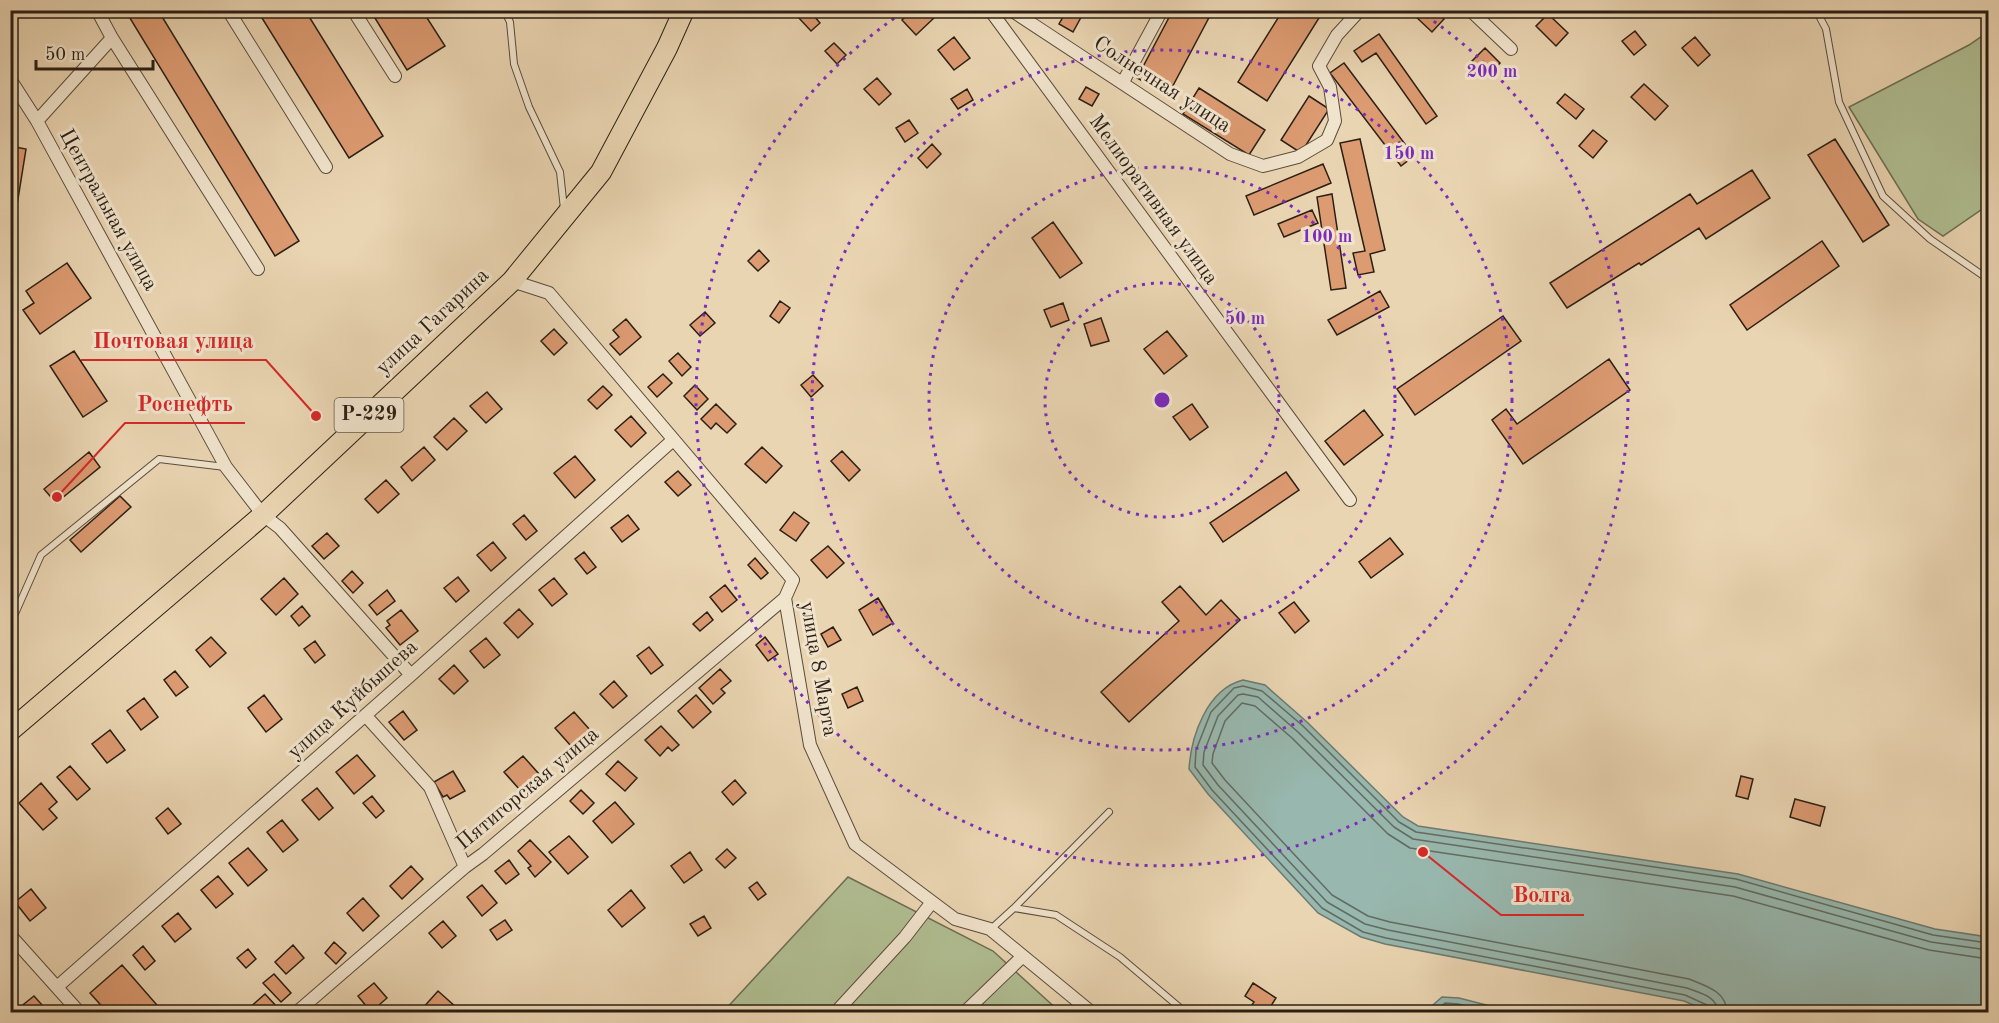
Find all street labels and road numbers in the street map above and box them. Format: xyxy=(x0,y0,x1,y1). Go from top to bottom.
street label: Солнечная улица xyxy=(1090,33,1234,137)
street label: Мелиоративная улица xyxy=(1084,111,1222,289)
street label: Центральная улица xyxy=(55,126,161,294)
street label: улица Гагарина xyxy=(373,265,493,379)
road number: Р-229 xyxy=(334,398,404,432)
street label: улица 8 Марта xyxy=(796,600,840,738)
street label: улица Куйбышева xyxy=(284,636,422,764)
street label: Пятигорская улица xyxy=(453,724,603,854)

